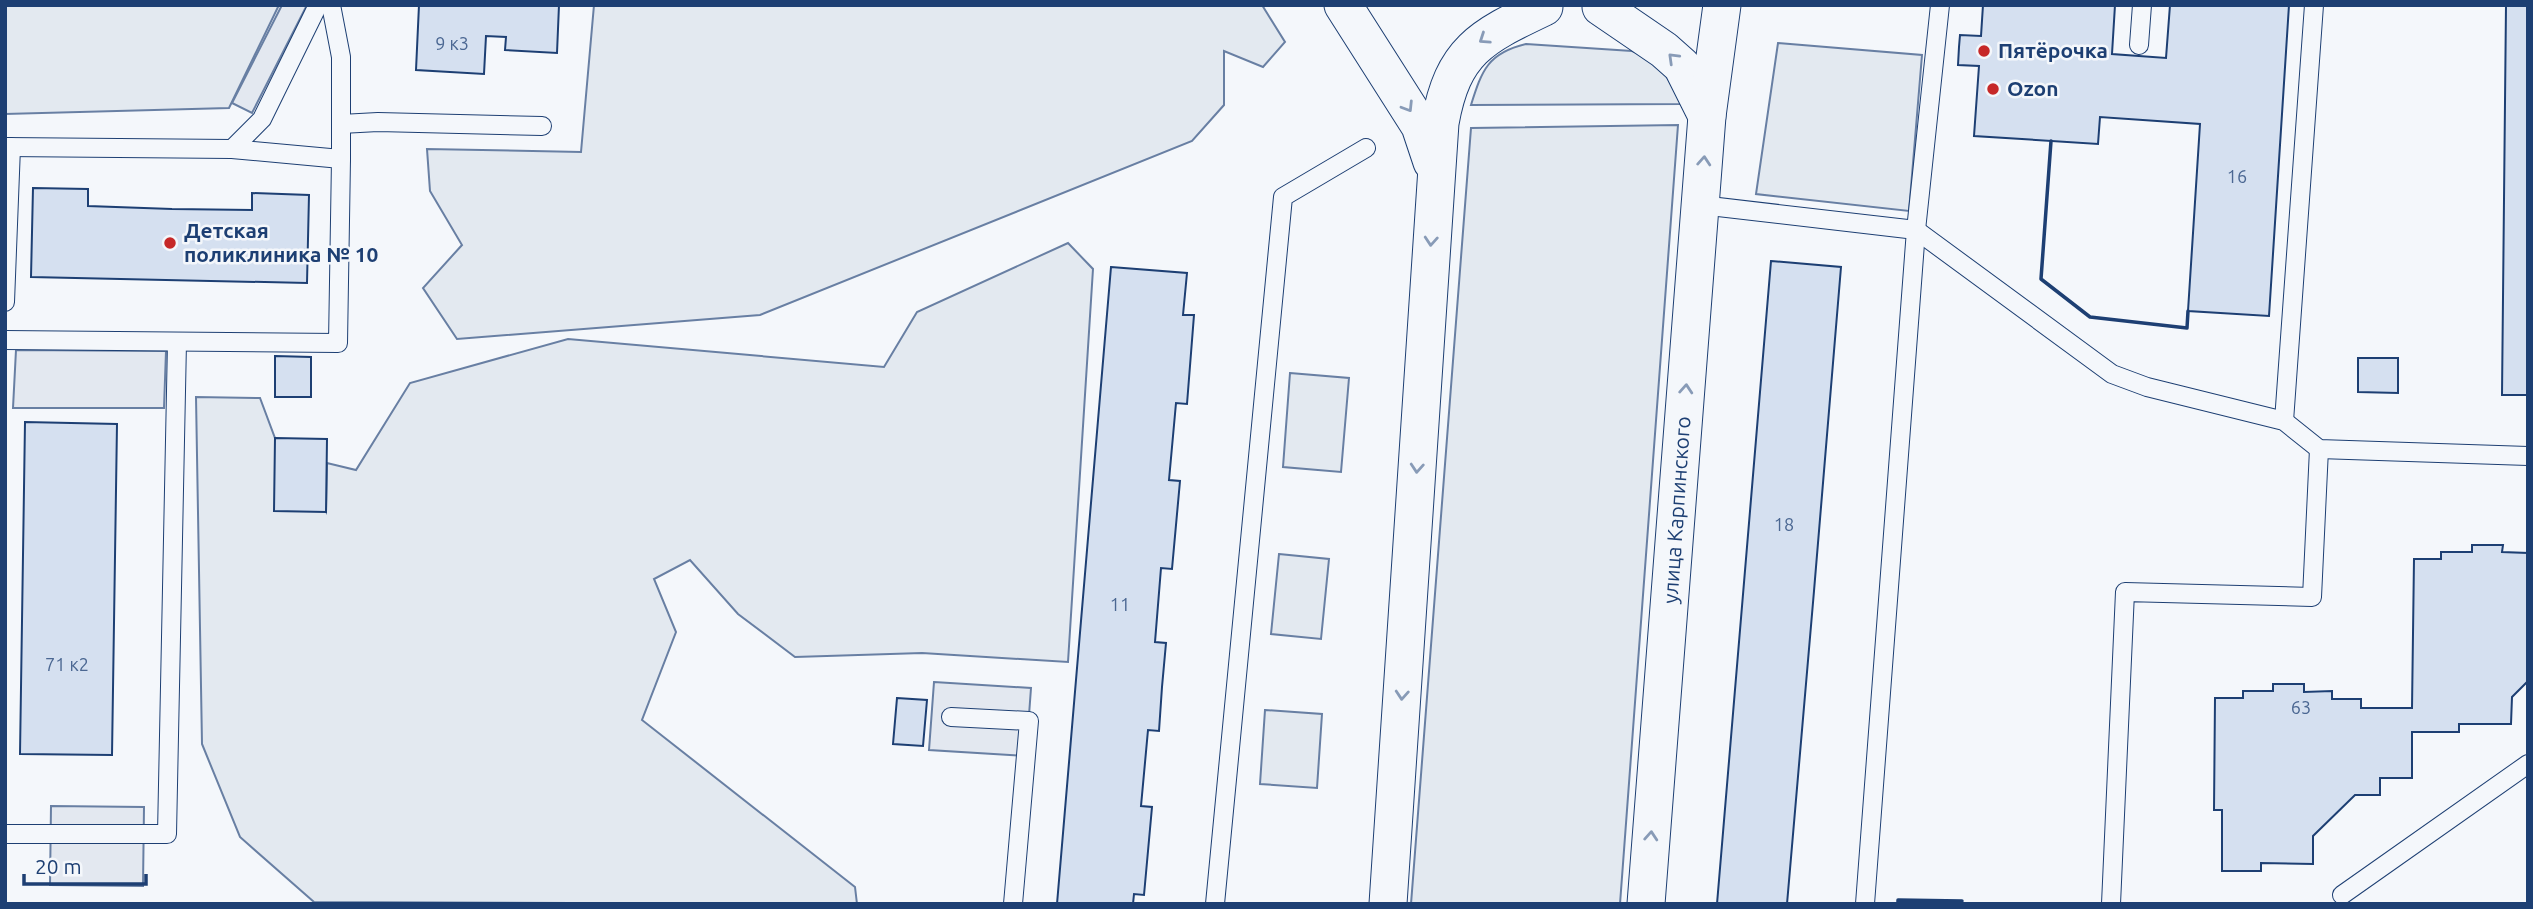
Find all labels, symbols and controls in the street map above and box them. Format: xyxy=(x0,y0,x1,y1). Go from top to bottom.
one-way arrow xyxy=(1479,31,1492,43)
house number: 9 к3 xyxy=(435,33,469,53)
place label: Пятёрочка xyxy=(1998,38,2108,62)
marker: Пятёрочка xyxy=(1976,43,1992,59)
one-way arrow xyxy=(1668,53,1681,66)
place label: Ozon xyxy=(2007,76,2058,100)
marker: Ozon xyxy=(1985,81,2001,97)
one-way arrow xyxy=(1400,99,1413,112)
one-way arrow xyxy=(1696,155,1711,166)
house number: 16 xyxy=(2227,166,2247,186)
place label: Детская поликлиника № 10 xyxy=(184,218,379,266)
marker: Детская поликлиника № 10 xyxy=(162,235,178,251)
one-way arrow xyxy=(1424,236,1439,247)
one-way arrow xyxy=(1678,383,1693,394)
street label: улица Карпинского xyxy=(1657,415,1695,605)
one-way arrow xyxy=(1409,463,1424,474)
house number: 18 xyxy=(1774,514,1794,534)
house number: 11 xyxy=(1110,594,1130,614)
house number: 71 к2 xyxy=(45,654,89,674)
one-way arrow xyxy=(1395,690,1410,701)
house number: 63 xyxy=(2291,697,2311,717)
one-way arrow xyxy=(1643,830,1658,841)
scale bar xyxy=(24,842,147,886)
text: 20 m xyxy=(35,854,82,878)

